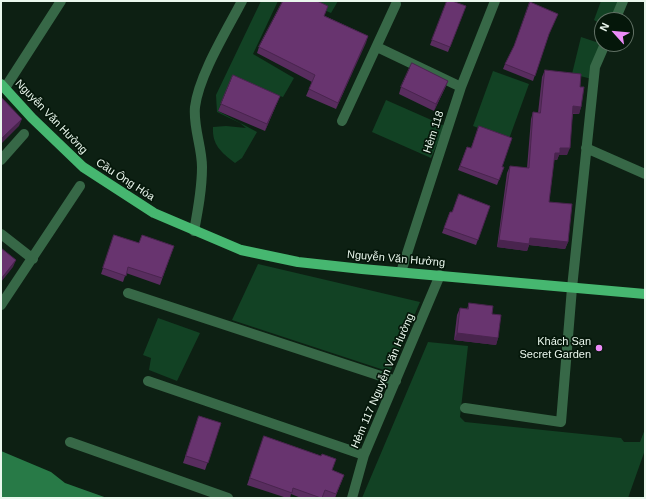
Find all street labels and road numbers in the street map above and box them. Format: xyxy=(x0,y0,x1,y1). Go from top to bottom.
street label: Nguyễn Văn Hưởng xyxy=(12,77,90,157)
street label: Hẻm 118 xyxy=(421,109,447,155)
street label: Cầu Ông Hóa xyxy=(93,156,157,204)
street label: Nguyễn Văn Hưởng xyxy=(346,248,446,270)
street label: Hẻm 117 Nguyễn Văn Hưởng xyxy=(349,312,417,450)

